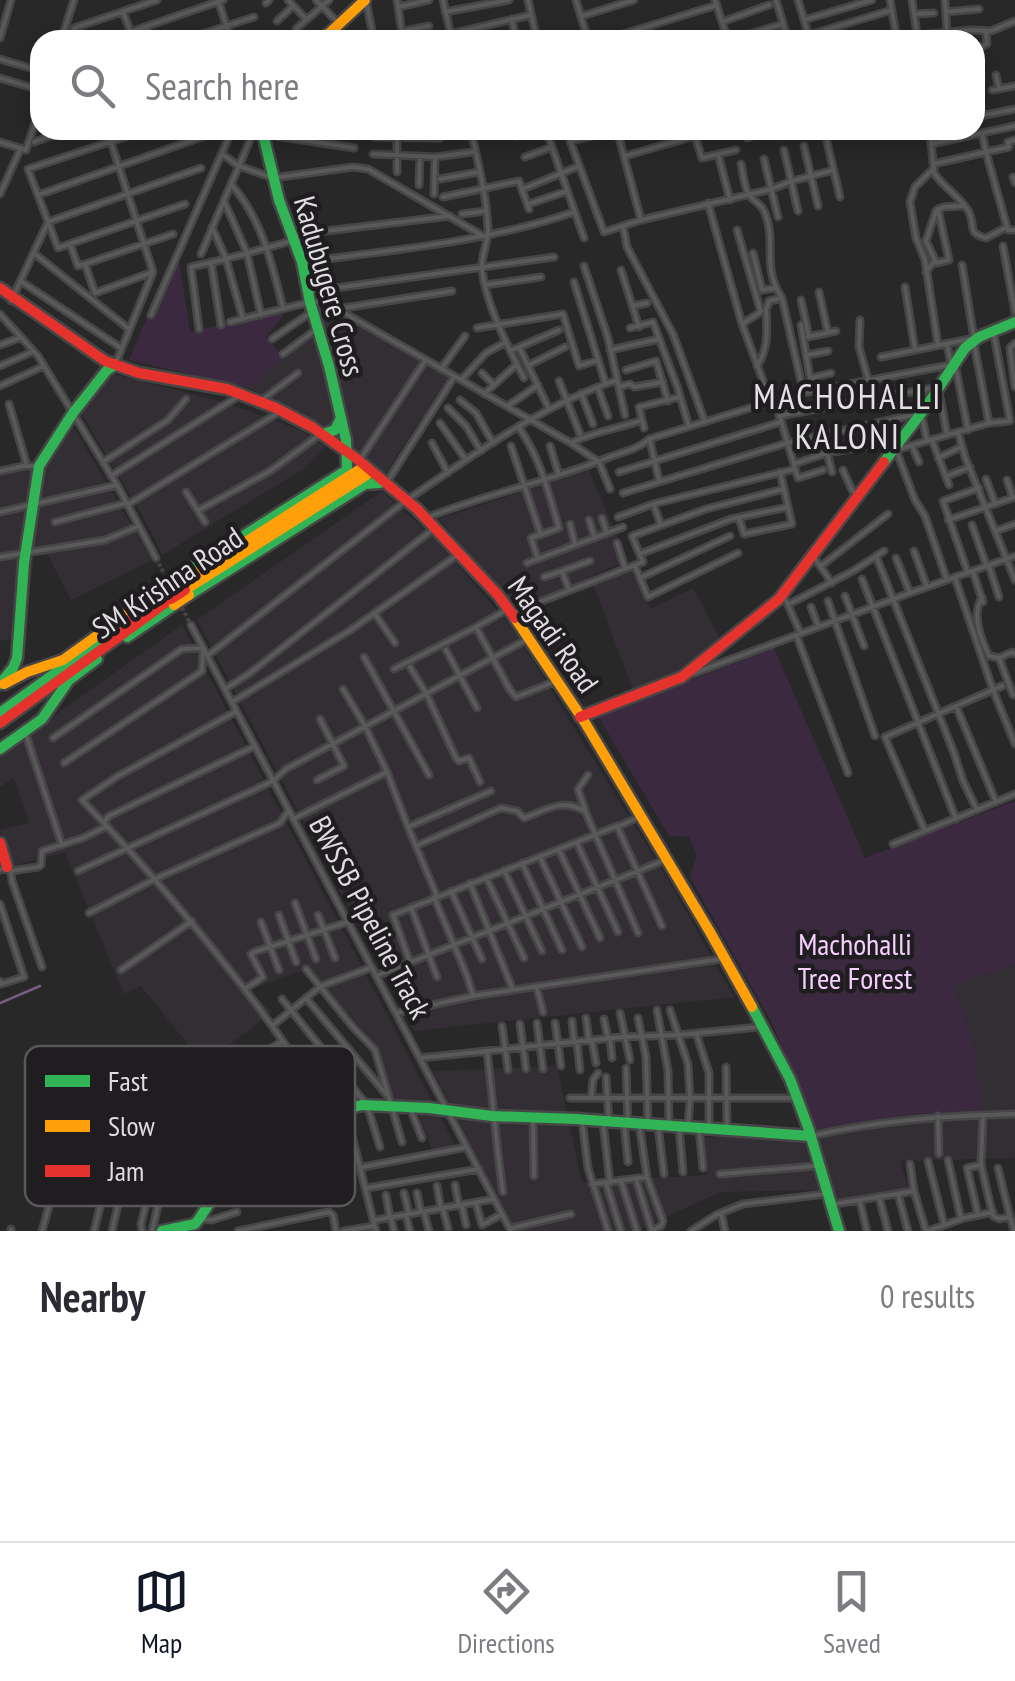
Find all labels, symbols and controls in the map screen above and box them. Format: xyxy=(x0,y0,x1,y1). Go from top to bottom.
search box xyxy=(30,30,985,140)
icon: search xyxy=(65,58,120,113)
text: Search here xyxy=(145,61,299,110)
street label: Kadubugere Cross xyxy=(286,192,374,380)
district label: MACHOHALLI KALONI xyxy=(753,373,943,459)
street label: SM Krishna Road xyxy=(84,517,250,647)
street label: Magadi Road xyxy=(500,568,608,700)
street label: BWSSB Pipeline Track xyxy=(301,809,441,1025)
park label: Machohalli Tree Forest xyxy=(798,924,913,997)
legend xyxy=(25,1046,355,1206)
text: Fast xyxy=(108,1062,148,1099)
text: Slow xyxy=(108,1107,155,1144)
text: Jam xyxy=(107,1152,144,1189)
text: Nearby xyxy=(40,1269,145,1324)
text: 0 results xyxy=(880,1275,975,1317)
tab: Map xyxy=(134,1564,189,1661)
tab: Directions xyxy=(457,1564,555,1661)
tab: Saved xyxy=(823,1564,881,1661)

